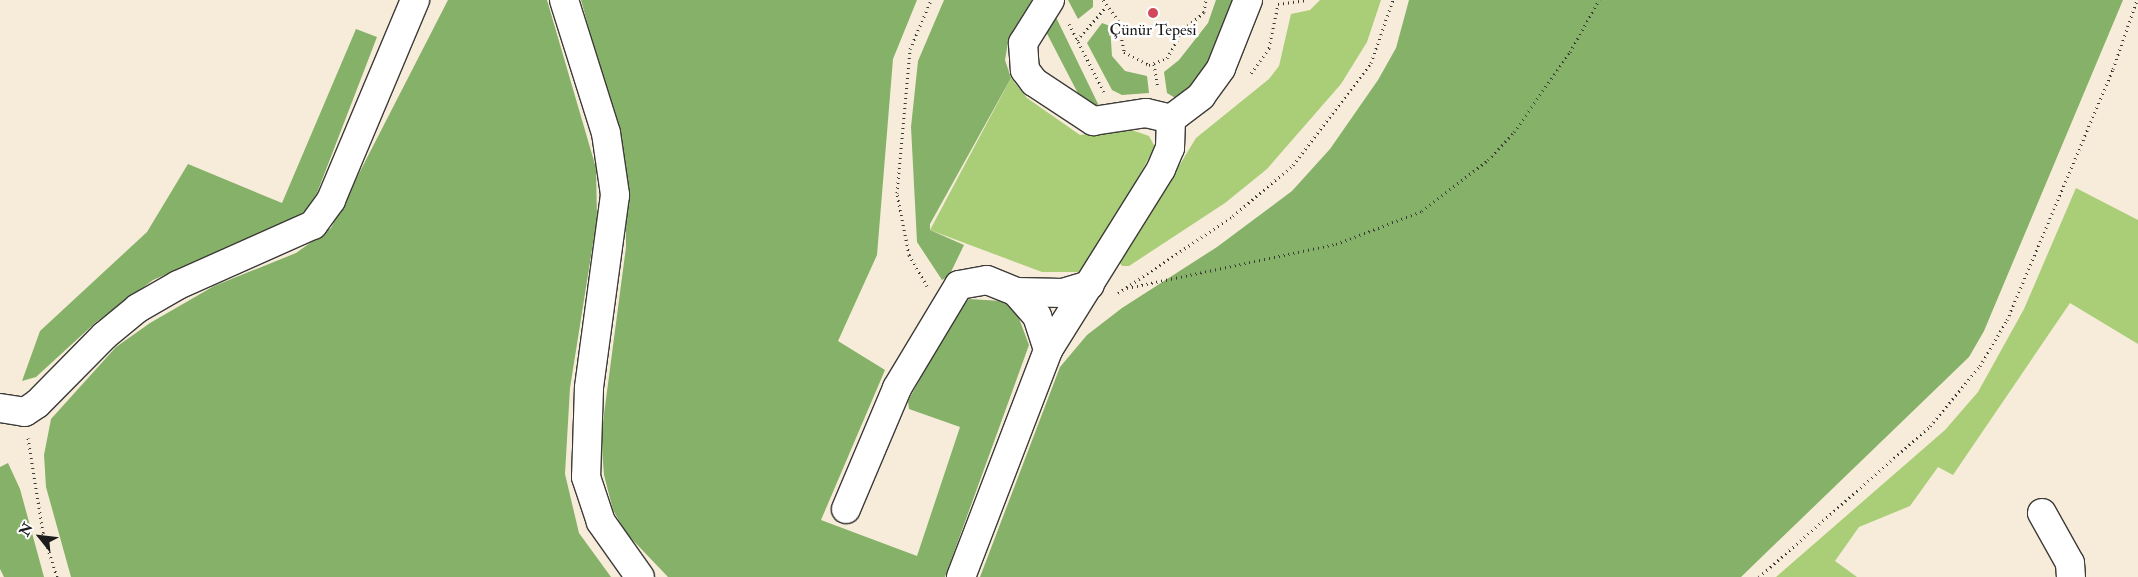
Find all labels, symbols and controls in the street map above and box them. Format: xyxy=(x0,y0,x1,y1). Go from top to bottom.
marker: Çünür Tepesi xyxy=(1147,7,1159,19)
place label: Çünür Tepesi xyxy=(1110,20,1196,40)
north arrow xyxy=(15,512,65,562)
text: N xyxy=(16,520,37,539)

